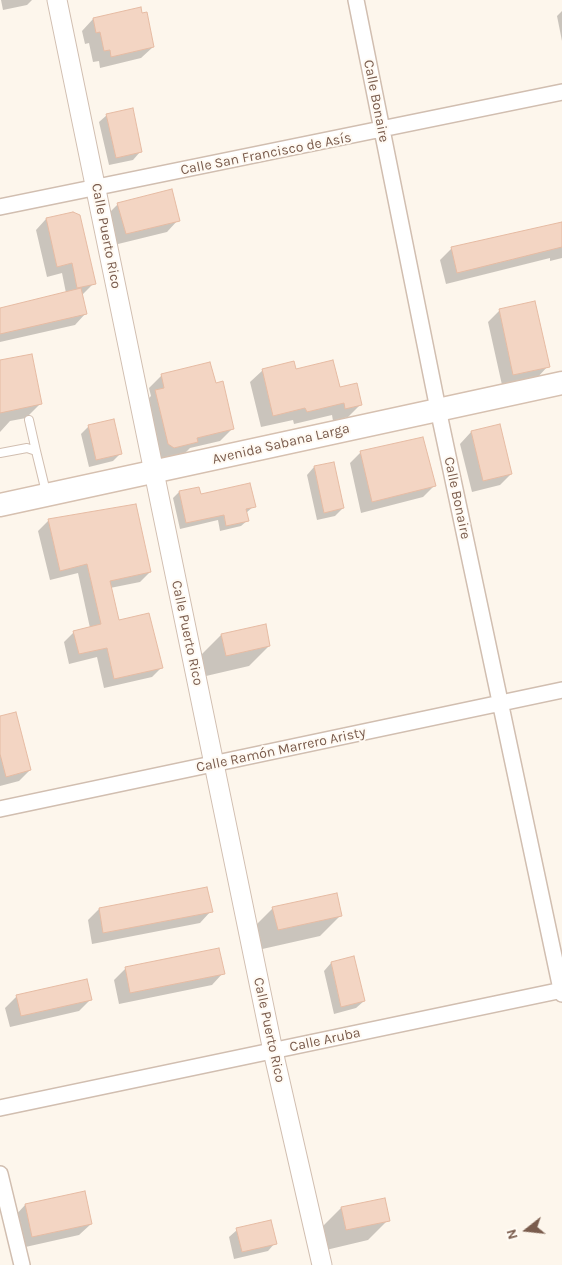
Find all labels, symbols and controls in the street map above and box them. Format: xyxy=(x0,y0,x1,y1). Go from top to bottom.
street label: Calle Bonaire xyxy=(360,58,392,144)
street label: Calle San Francisco de Asís xyxy=(179,129,353,179)
street label: Calle Puerto Rico xyxy=(88,182,124,290)
street label: Avenida Sabana Larga xyxy=(211,420,351,468)
street label: Calle Bonaire xyxy=(440,455,474,541)
street label: Calle Puerto Rico xyxy=(168,579,206,687)
street label: Calle Ramón Marrero Aristy xyxy=(195,724,367,776)
street label: Calle Puerto Rico xyxy=(250,976,288,1084)
street label: Calle Aruba xyxy=(288,1024,362,1056)
north arrow xyxy=(502,1205,552,1255)
text: N xyxy=(503,1227,522,1241)

